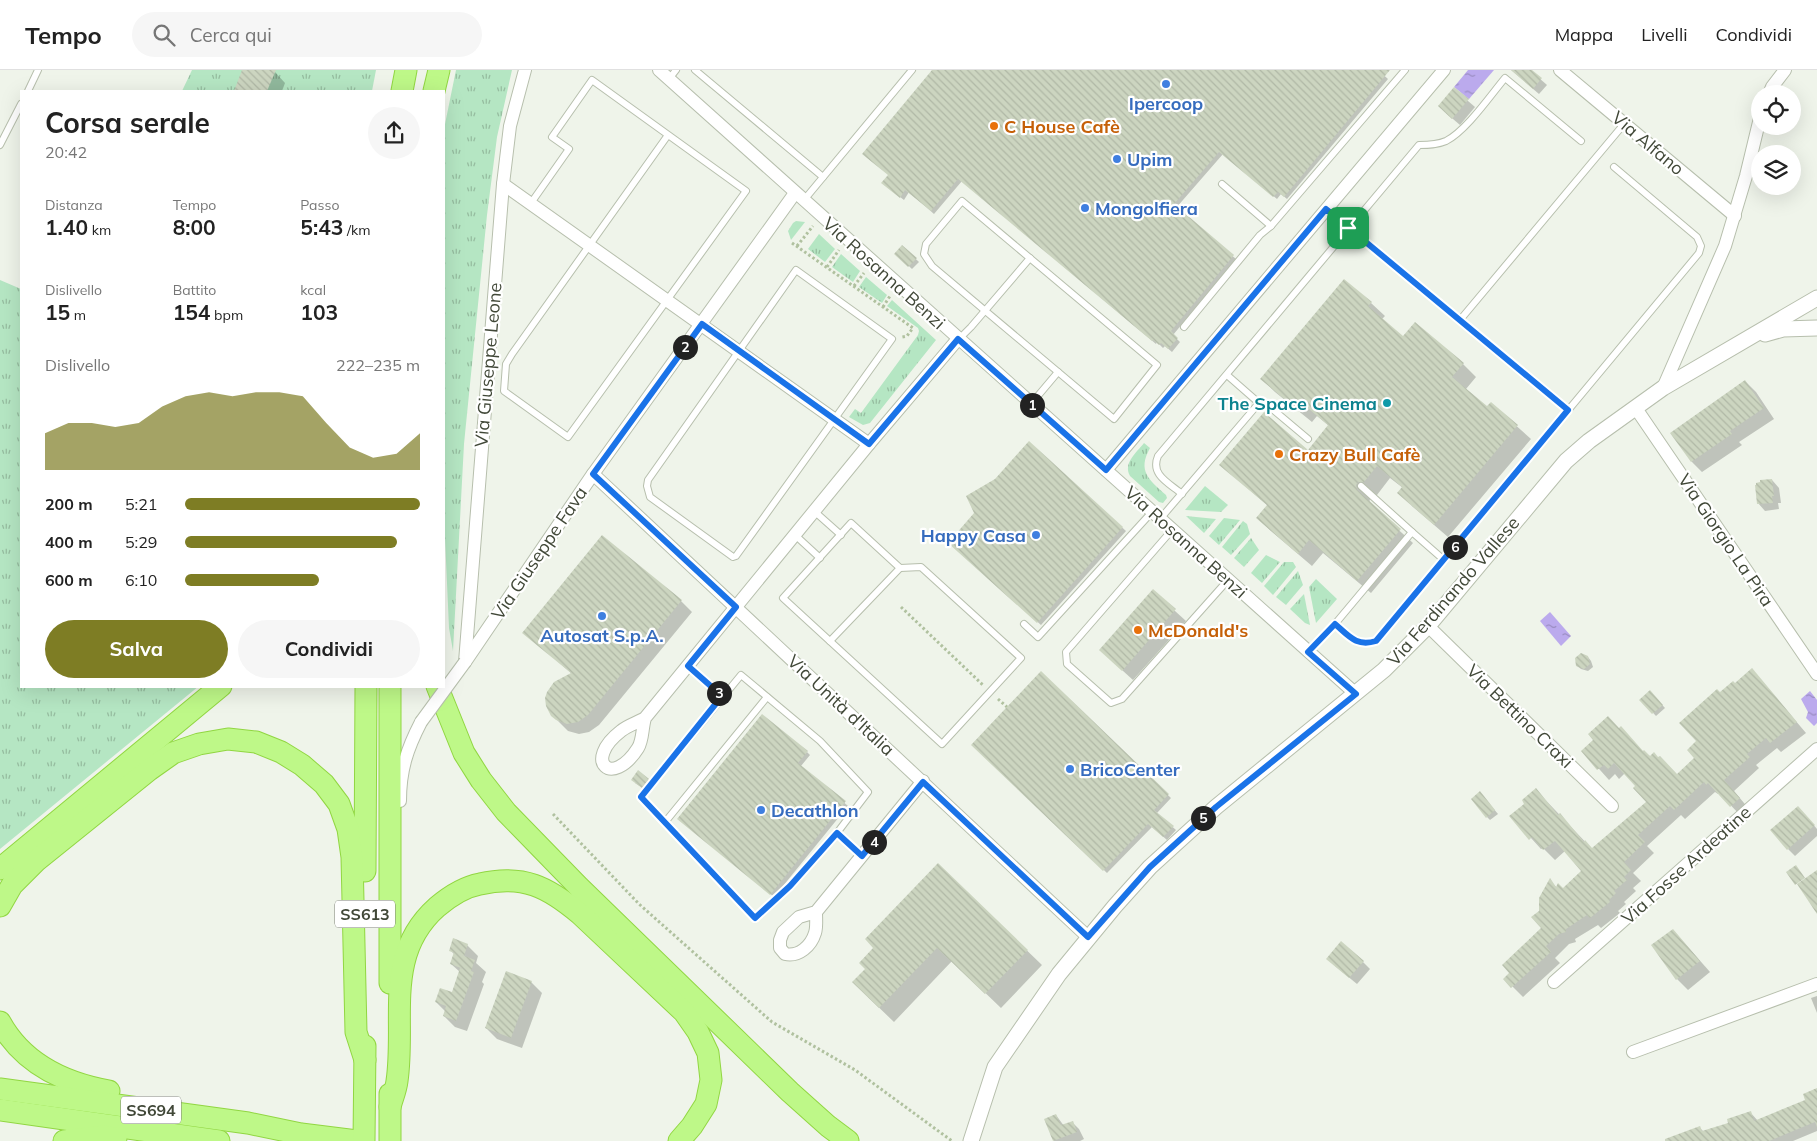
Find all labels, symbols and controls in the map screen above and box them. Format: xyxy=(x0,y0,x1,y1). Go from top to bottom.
search box xyxy=(132,12,482,57)
text: Tempo xyxy=(25,20,102,50)
icon: search xyxy=(150,21,178,49)
text: Cerca qui xyxy=(190,23,272,47)
text: Mappa xyxy=(1555,23,1613,46)
text: Livelli xyxy=(1641,23,1687,46)
text: Condividi xyxy=(1715,23,1792,46)
marker: Ipercoop xyxy=(1160,78,1172,90)
map controls xyxy=(1751,85,1801,195)
button: locate xyxy=(1751,85,1801,135)
place label: Ipercoop xyxy=(1129,92,1203,115)
text: Corsa serale xyxy=(45,105,210,140)
street label: Via Alfano xyxy=(1607,106,1689,180)
button: share xyxy=(368,107,420,159)
place label: C House Cafè xyxy=(1004,115,1120,138)
marker: C House Cafè xyxy=(988,120,1000,132)
text: 20:42 xyxy=(45,142,87,162)
button: layers xyxy=(1751,145,1801,195)
place label: Upim xyxy=(1127,148,1172,171)
marker: Upim xyxy=(1111,153,1123,165)
text: Distanza xyxy=(45,196,103,214)
text: Tempo xyxy=(173,196,216,214)
text: Passo xyxy=(300,196,339,214)
place label: Mongolfiera xyxy=(1095,197,1198,220)
marker: Mongolfiera xyxy=(1079,202,1091,214)
pin xyxy=(1327,207,1369,249)
street label: Via Rosanna Benzi xyxy=(818,212,950,334)
text: 1.40 xyxy=(45,214,88,240)
text: 8:00 xyxy=(173,214,216,240)
text: 5:43 xyxy=(300,214,343,240)
icon: arrive xyxy=(1334,214,1362,242)
text: km xyxy=(88,221,111,239)
text: /km xyxy=(343,221,370,239)
text: Dislivello xyxy=(45,281,102,299)
text: Battito xyxy=(173,281,216,299)
text: kcal xyxy=(300,281,326,299)
street label: Via Giuseppe Leone xyxy=(469,282,507,448)
text: 15 xyxy=(45,299,70,325)
text: 154 xyxy=(173,299,210,325)
text: 103 xyxy=(300,299,338,325)
text: m xyxy=(70,306,86,324)
text: bpm xyxy=(210,306,243,324)
pin: 2 xyxy=(672,334,698,360)
text: 2 xyxy=(681,338,690,356)
text: Dislivello xyxy=(45,355,110,375)
text: 222–235 m xyxy=(336,355,420,375)
pin: 1 xyxy=(1020,392,1044,418)
place label: The Space Cinema xyxy=(1218,392,1377,415)
text: 1 xyxy=(1028,396,1037,414)
marker: The Space Cinema xyxy=(1381,397,1393,409)
place label: Crazy Bull Cafè xyxy=(1289,443,1421,466)
marker: Crazy Bull Cafè xyxy=(1273,448,1285,460)
street label: Via Giorgio La Pira xyxy=(1673,469,1779,611)
street label: Via Rosanna Benzi xyxy=(1120,481,1252,603)
street label: Via Giuseppe Fava xyxy=(486,482,592,624)
text: 200 m xyxy=(45,494,93,514)
text: 5:21 xyxy=(125,494,157,514)
street label: Via Ferdinando Vallese xyxy=(1382,512,1524,670)
place label: Happy Casa xyxy=(921,524,1026,547)
marker: Happy Casa xyxy=(1030,529,1042,541)
text: 400 m xyxy=(45,532,93,552)
text: 5:29 xyxy=(125,532,157,552)
pin: 6 xyxy=(1442,534,1468,560)
text: 6 xyxy=(1451,538,1460,556)
text: 600 m xyxy=(45,570,93,590)
text: 6:10 xyxy=(125,570,157,590)
marker: Autosat S.p.A. xyxy=(596,610,608,622)
place label: McDonald's xyxy=(1148,619,1248,642)
button: Salva xyxy=(45,620,228,678)
button: Condividi xyxy=(238,620,420,678)
place label: Autosat S.p.A. xyxy=(540,624,664,647)
marker: McDonald's xyxy=(1132,624,1144,636)
street label: Via Unità d'Italia xyxy=(783,650,899,760)
street label: Via Bettino Craxi xyxy=(1462,659,1578,773)
pin: 3 xyxy=(706,680,732,706)
text: 3 xyxy=(715,684,724,702)
place label: BricoCenter xyxy=(1080,758,1181,781)
marker: BricoCenter xyxy=(1064,763,1076,775)
place label: Decathlon xyxy=(771,799,859,822)
street label: Via Fosse Ardeatine xyxy=(1616,801,1756,929)
marker: Decathlon xyxy=(755,804,767,816)
pin: 5 xyxy=(1190,806,1216,830)
text: 5 xyxy=(1199,809,1208,827)
pin: 4 xyxy=(862,830,886,854)
text: 4 xyxy=(870,833,879,851)
road number: SS613 xyxy=(335,901,395,928)
road number: SS694 xyxy=(121,1096,181,1124)

